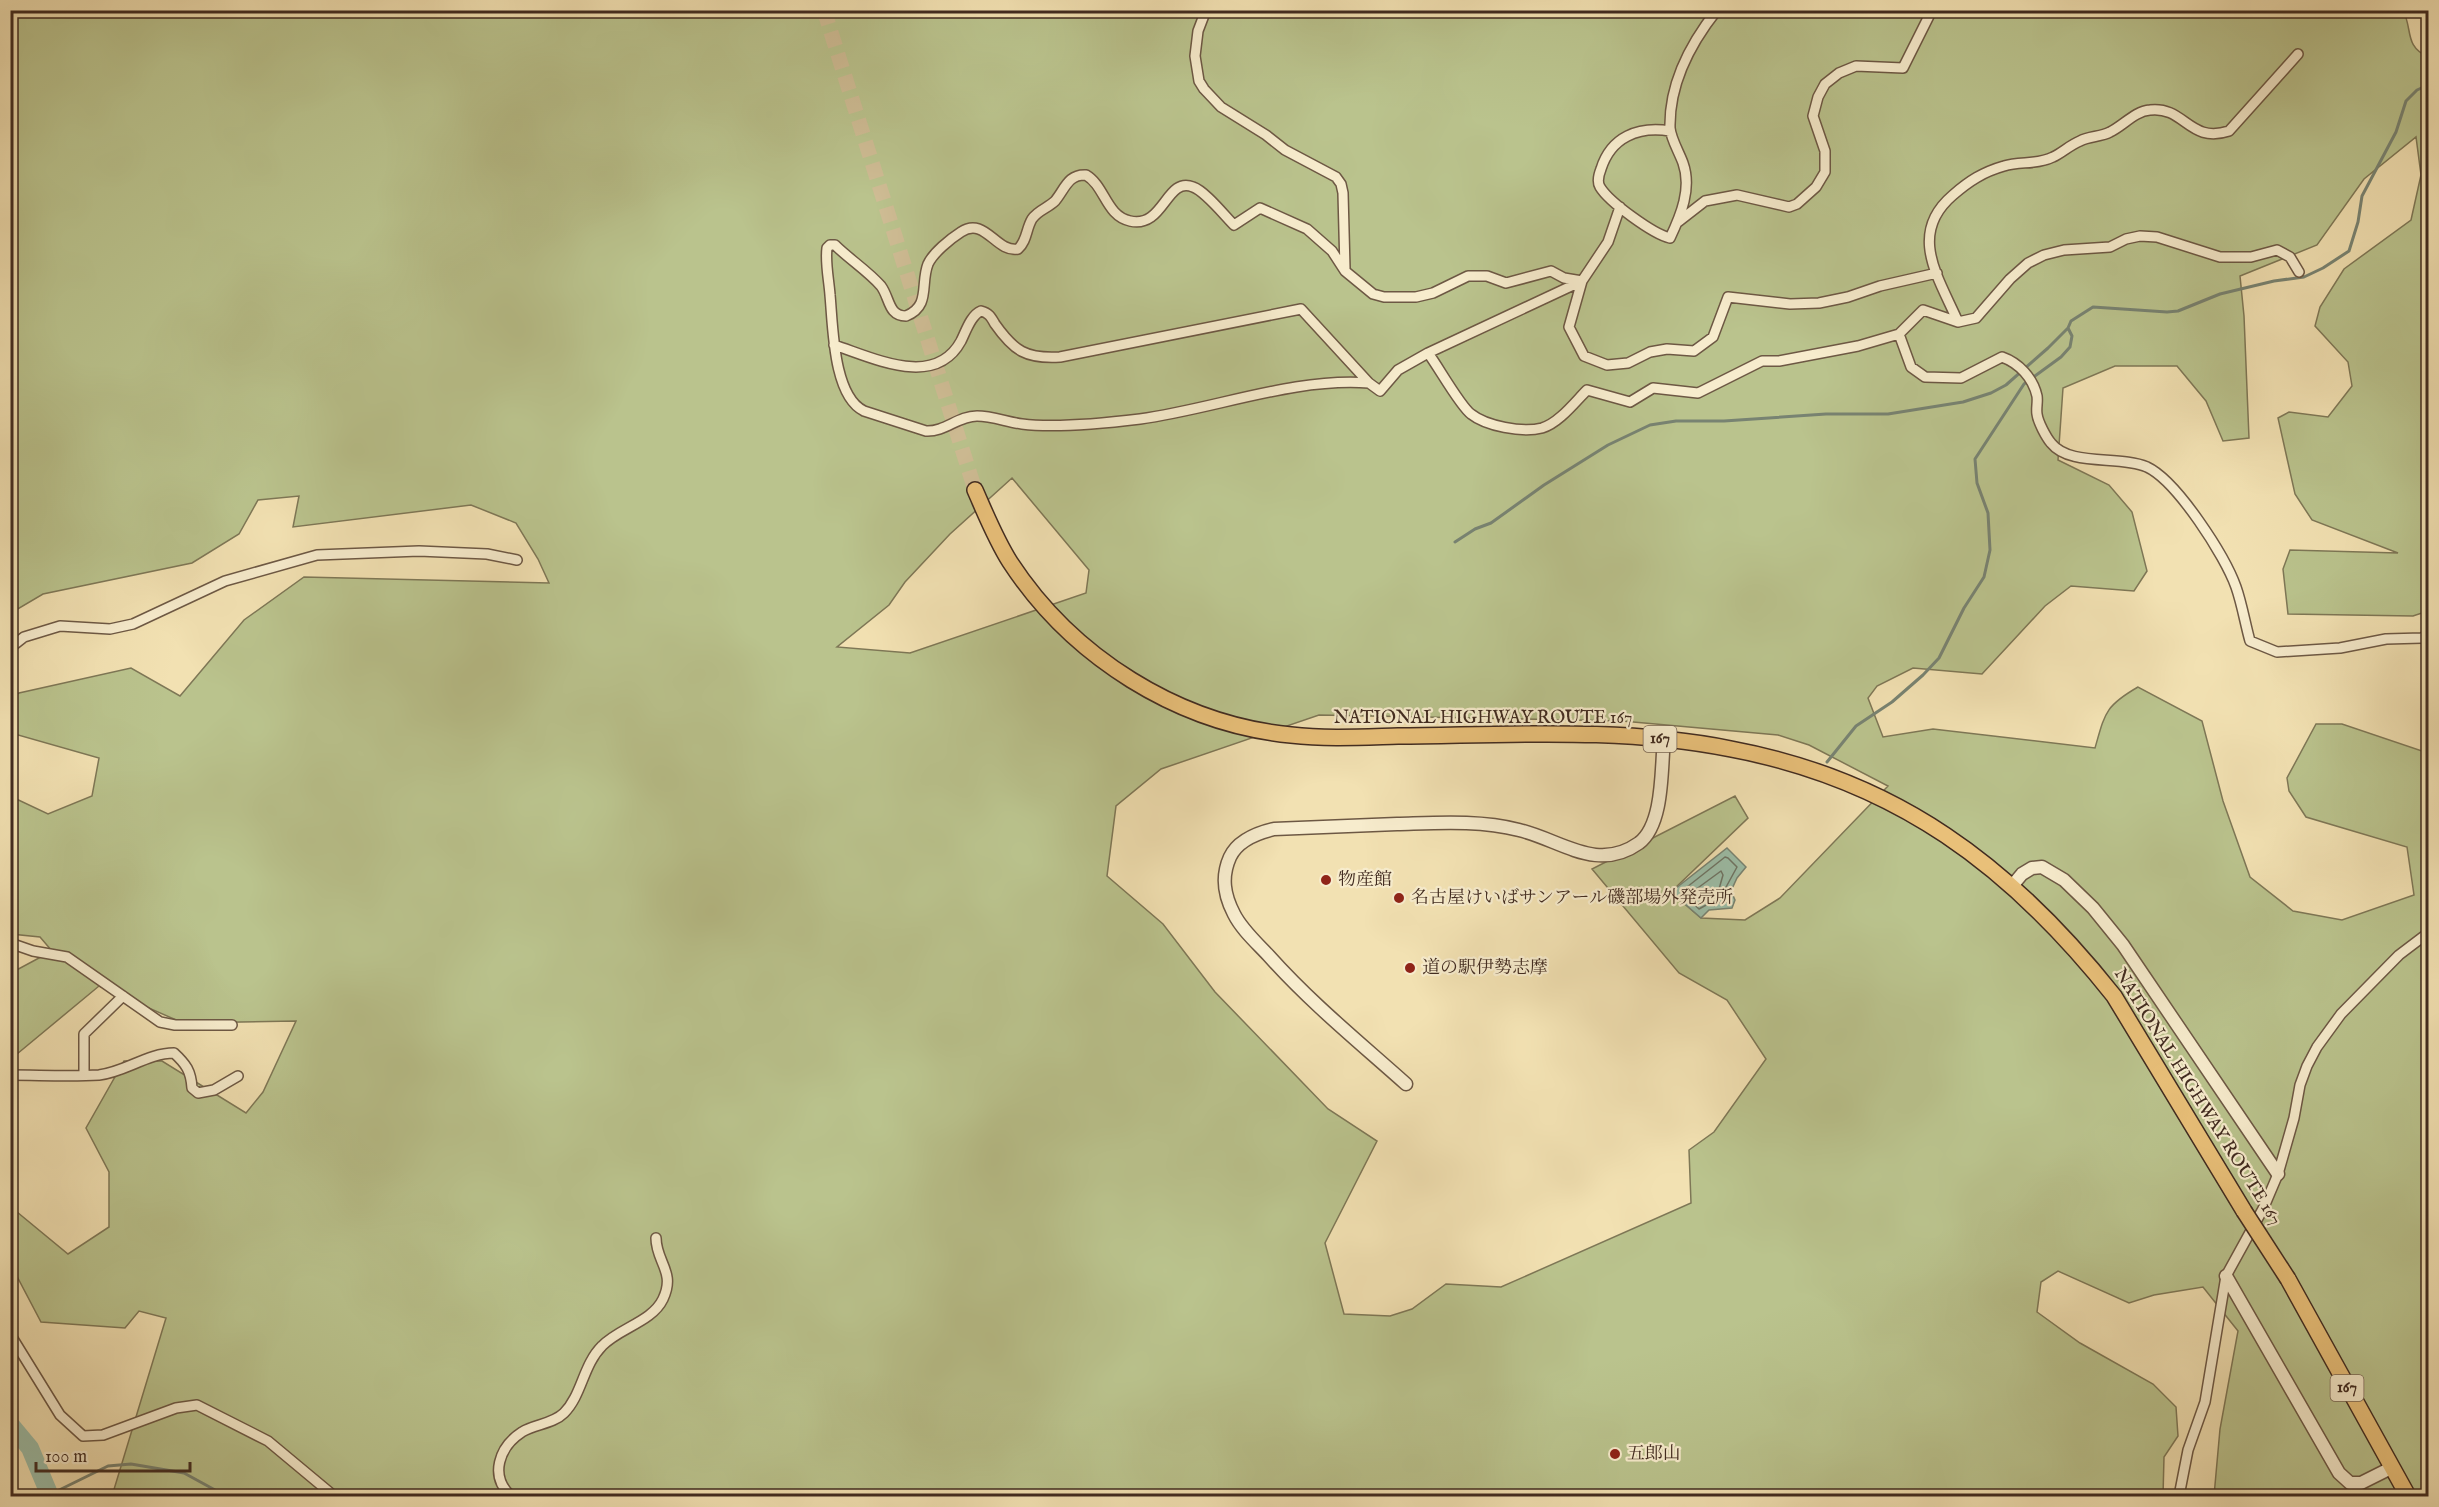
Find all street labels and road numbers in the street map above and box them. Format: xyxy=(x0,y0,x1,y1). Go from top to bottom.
street label: NATIONAL HIGHWAY ROUTE 167 xyxy=(1333,707,1633,730)
road number: 167 xyxy=(1644,726,1676,752)
street label: NATIONAL HIGHWAY ROUTE 167 xyxy=(2108,964,2286,1230)
road number: 167 xyxy=(2330,1375,2364,1401)

